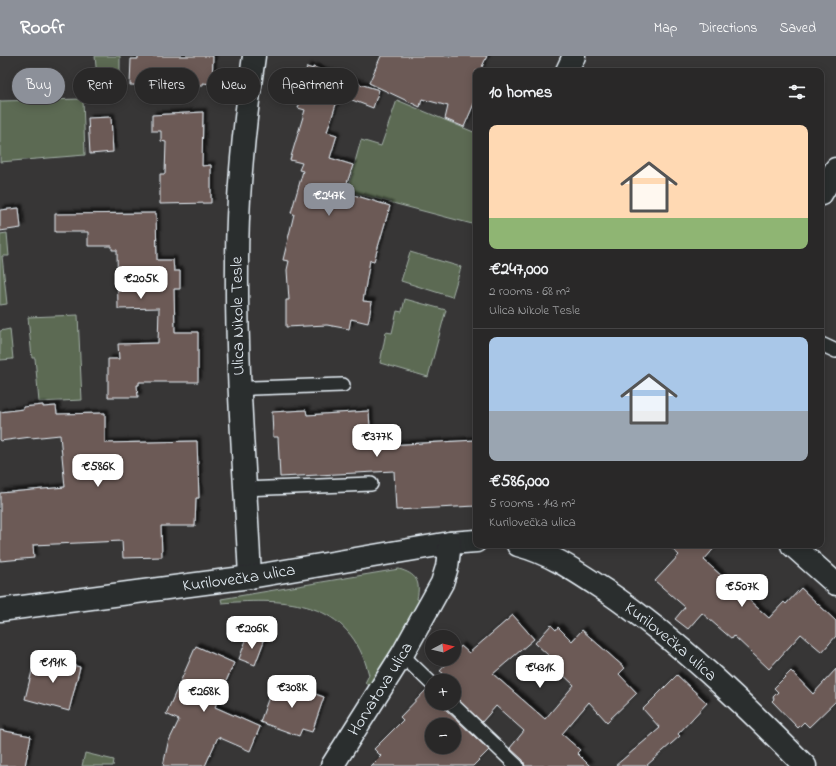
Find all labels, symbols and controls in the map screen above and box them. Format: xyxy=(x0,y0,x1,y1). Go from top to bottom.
text: Roofr xyxy=(20,15,64,42)
text: Map xyxy=(654,18,677,39)
text: Directions xyxy=(699,18,757,39)
text: Saved xyxy=(779,18,816,39)
chip: Buy xyxy=(12,68,65,104)
chip: Rent xyxy=(73,68,127,104)
chip: Filters xyxy=(135,68,199,104)
chip: New xyxy=(207,68,260,104)
chip: Apartment xyxy=(268,68,358,104)
text: 10 homes xyxy=(489,80,552,105)
icon: filters xyxy=(786,81,808,103)
icon: home xyxy=(613,151,685,223)
pin: €247K xyxy=(301,183,357,217)
text: €247K xyxy=(313,186,345,205)
street label: Ulica Nikole Tesle xyxy=(224,256,252,376)
text: €247,000 xyxy=(489,257,548,282)
pin: €205K xyxy=(113,266,169,300)
text: €205K xyxy=(124,269,158,288)
text: 2 rooms · 68 m² xyxy=(489,282,570,301)
text: Ulica Nikole Tesle xyxy=(489,301,580,320)
icon: home xyxy=(613,363,685,435)
pin: €377K xyxy=(349,424,405,458)
text: €377K xyxy=(361,427,393,446)
pin: €586K xyxy=(70,454,126,488)
text: €586K xyxy=(81,457,115,476)
text: €586,000 xyxy=(489,469,549,494)
text: 5 rooms · 143 m² xyxy=(489,494,575,513)
text: Kurilovečka ulica xyxy=(489,513,576,532)
street label: Kurilovečka ulica xyxy=(181,557,297,598)
pin: €507K xyxy=(714,574,770,608)
text: €507K xyxy=(725,577,759,596)
street label: Kurilovečka ulica xyxy=(619,596,723,687)
pin: €206K xyxy=(224,616,280,650)
text: €206K xyxy=(235,619,269,638)
north arrow xyxy=(425,630,461,666)
map controls xyxy=(425,630,461,754)
street label: Horvatova ulica xyxy=(342,637,419,741)
pin: €191K xyxy=(25,650,81,684)
text: €191K xyxy=(39,653,67,672)
pin: €431K xyxy=(512,655,568,689)
text: €431K xyxy=(525,658,555,677)
button: + xyxy=(425,674,461,710)
pin: €308K xyxy=(264,675,320,709)
text: €308K xyxy=(276,678,308,697)
pin: €268K xyxy=(176,679,232,713)
text: €268K xyxy=(188,682,220,701)
button: − xyxy=(425,718,461,754)

